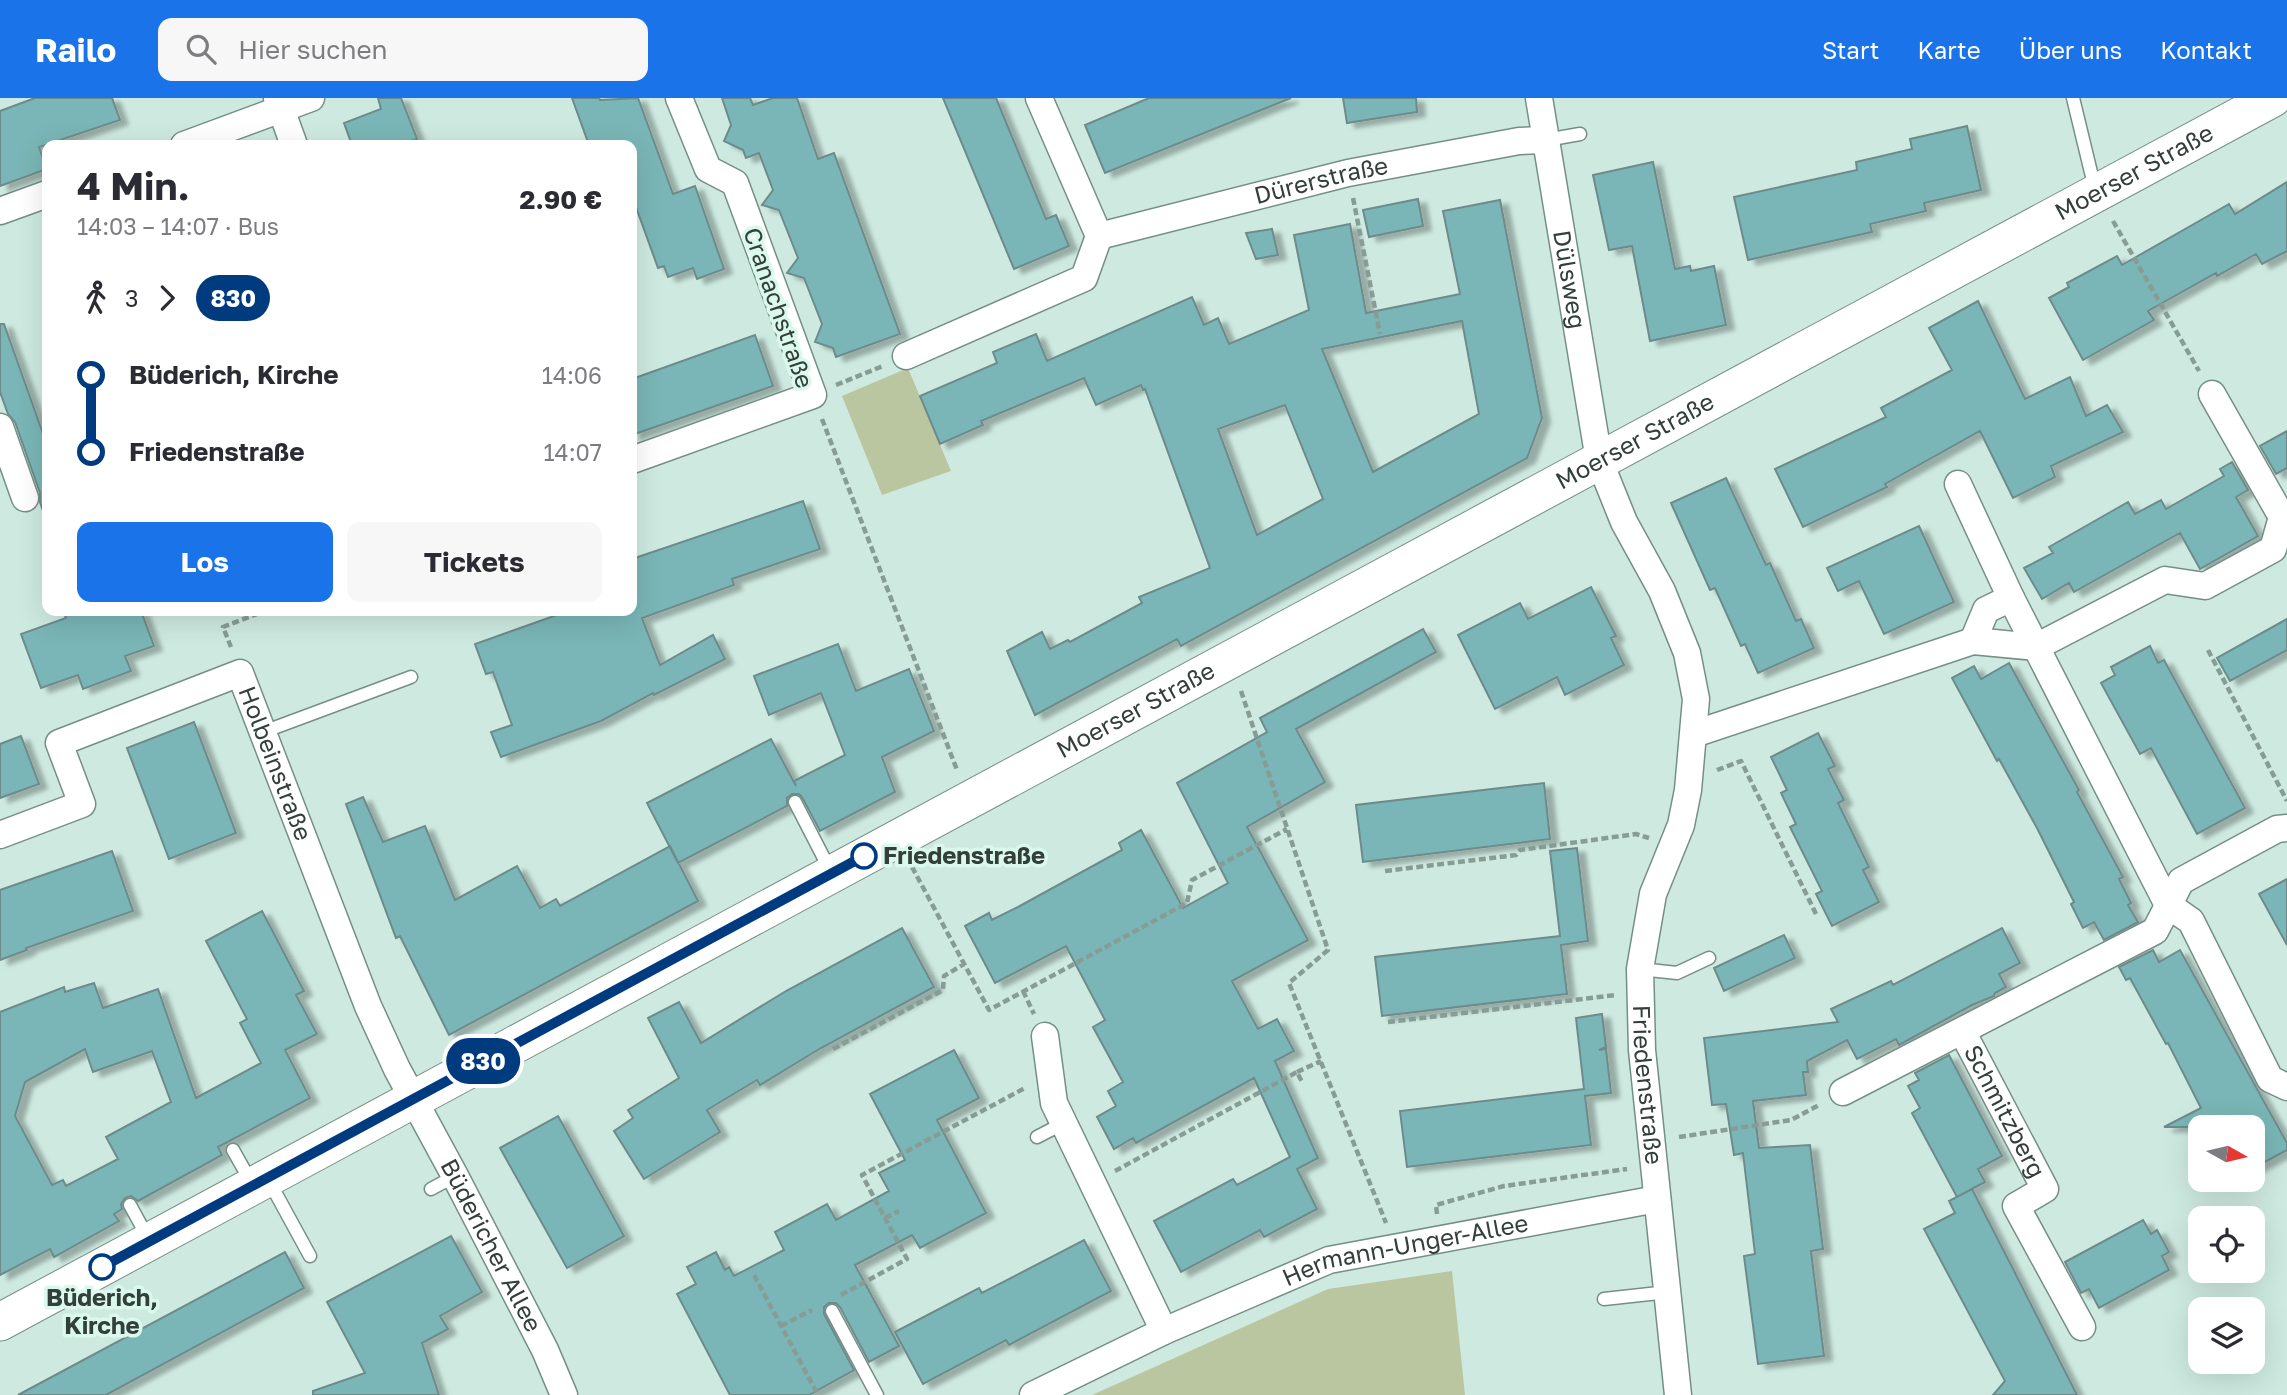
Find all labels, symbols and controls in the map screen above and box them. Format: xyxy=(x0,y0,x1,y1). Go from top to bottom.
search box xyxy=(158,18,648,81)
text: Railo xyxy=(35,30,116,69)
icon: search xyxy=(182,30,220,68)
text: Hier suchen xyxy=(238,34,388,65)
text: Start xyxy=(1822,35,1879,64)
text: Karte xyxy=(1917,35,1981,64)
text: Über uns xyxy=(2019,35,2122,64)
text: Kontakt xyxy=(2160,35,2252,64)
street label: Moerser Straße xyxy=(2049,117,2218,226)
street label: Dürerstraße xyxy=(1251,150,1390,209)
text: 4 Min. xyxy=(77,163,190,208)
text: 2.90 € xyxy=(520,184,602,215)
text: 14:03 – 14:07 · Bus xyxy=(77,212,279,240)
street label: Cranachstraße xyxy=(738,223,820,392)
street label: Dülsweg xyxy=(1548,228,1593,331)
icon: walk xyxy=(77,279,115,317)
icon: forward xyxy=(148,279,186,317)
text: 830 xyxy=(210,283,256,312)
text: 3 xyxy=(125,284,138,312)
text: Büderich, Kirche xyxy=(129,359,339,390)
text: 14:06 xyxy=(542,361,602,389)
street label: Moerser Straße xyxy=(1550,386,1718,495)
text: Friedenstraße xyxy=(129,436,305,467)
text: 14:07 xyxy=(543,438,602,466)
button: Los xyxy=(77,522,333,602)
button: Tickets xyxy=(347,522,602,602)
street label: Moerser Straße xyxy=(1051,655,1219,763)
street label: Holbeinstraße xyxy=(233,682,319,844)
place label: Friedenstraße xyxy=(883,840,1045,869)
marker: Friedenstraße xyxy=(851,843,877,869)
street label: Friedenstraße xyxy=(1628,1005,1670,1166)
line badge: 830 xyxy=(443,1038,523,1084)
street label: Schmitzberg xyxy=(1959,1040,2052,1182)
text: 830 xyxy=(460,1046,506,1075)
north arrow xyxy=(2188,1115,2264,1192)
map controls xyxy=(2188,1115,2265,1374)
street label: Büdericher Allee xyxy=(435,1153,549,1336)
button: locate xyxy=(2188,1206,2265,1283)
street label: Hermann-Unger-Allee xyxy=(1277,1207,1530,1291)
marker: Büderich, Kirche xyxy=(89,1254,115,1280)
place label: Büderich, Kirche xyxy=(46,1282,158,1339)
button: layers xyxy=(2188,1297,2265,1374)

